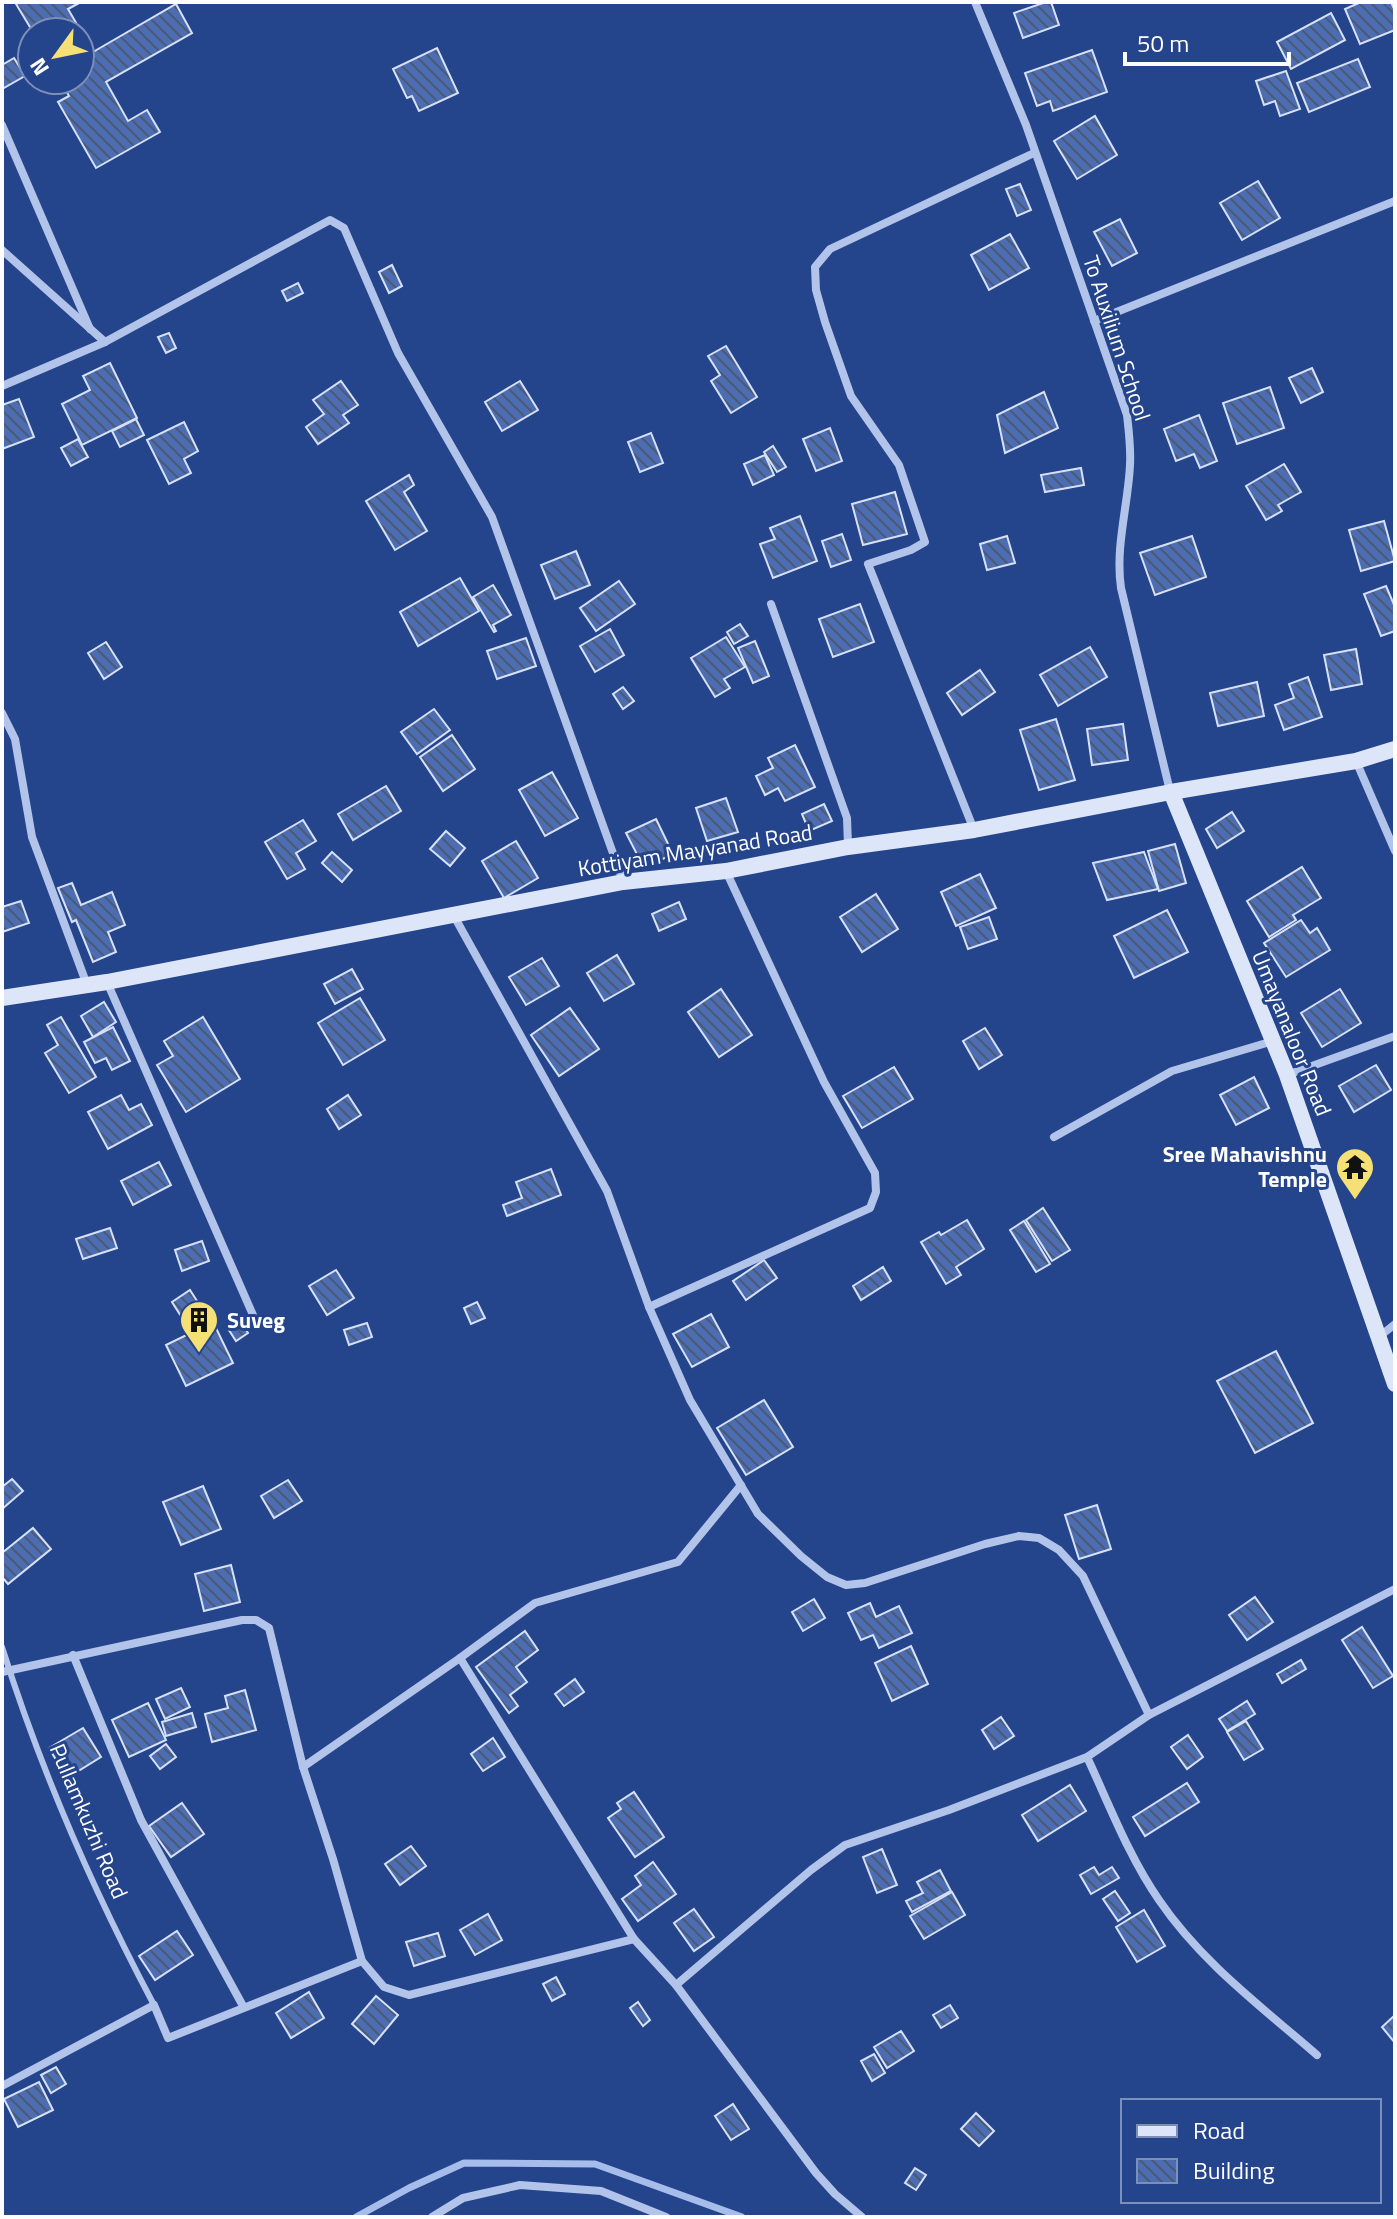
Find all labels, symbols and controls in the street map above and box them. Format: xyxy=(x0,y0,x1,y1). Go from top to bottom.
north arrow xyxy=(16,16,96,96)
scale bar xyxy=(1125,16,1289,66)
text: 50 m xyxy=(1137,25,1189,61)
text: N xyxy=(21,51,58,83)
street label: To Auxilium School xyxy=(1074,251,1160,425)
street label: Kottiyam Mayyanad Road xyxy=(575,815,815,885)
street label: Umayanaloor Road xyxy=(1243,945,1341,1121)
place label: Sree Mahavishnu Temple xyxy=(1163,1137,1327,1196)
temple icon: Sree Mahavishnu Temple xyxy=(1334,1146,1376,1201)
building icon: Suveg xyxy=(178,1299,220,1354)
place label: Suveg xyxy=(227,1303,285,1337)
street label: Pullamkuzhi Road xyxy=(41,1738,137,1904)
legend xyxy=(1121,2099,1381,2203)
text: Road xyxy=(1193,2112,1245,2148)
text: Building xyxy=(1193,2152,1275,2188)

